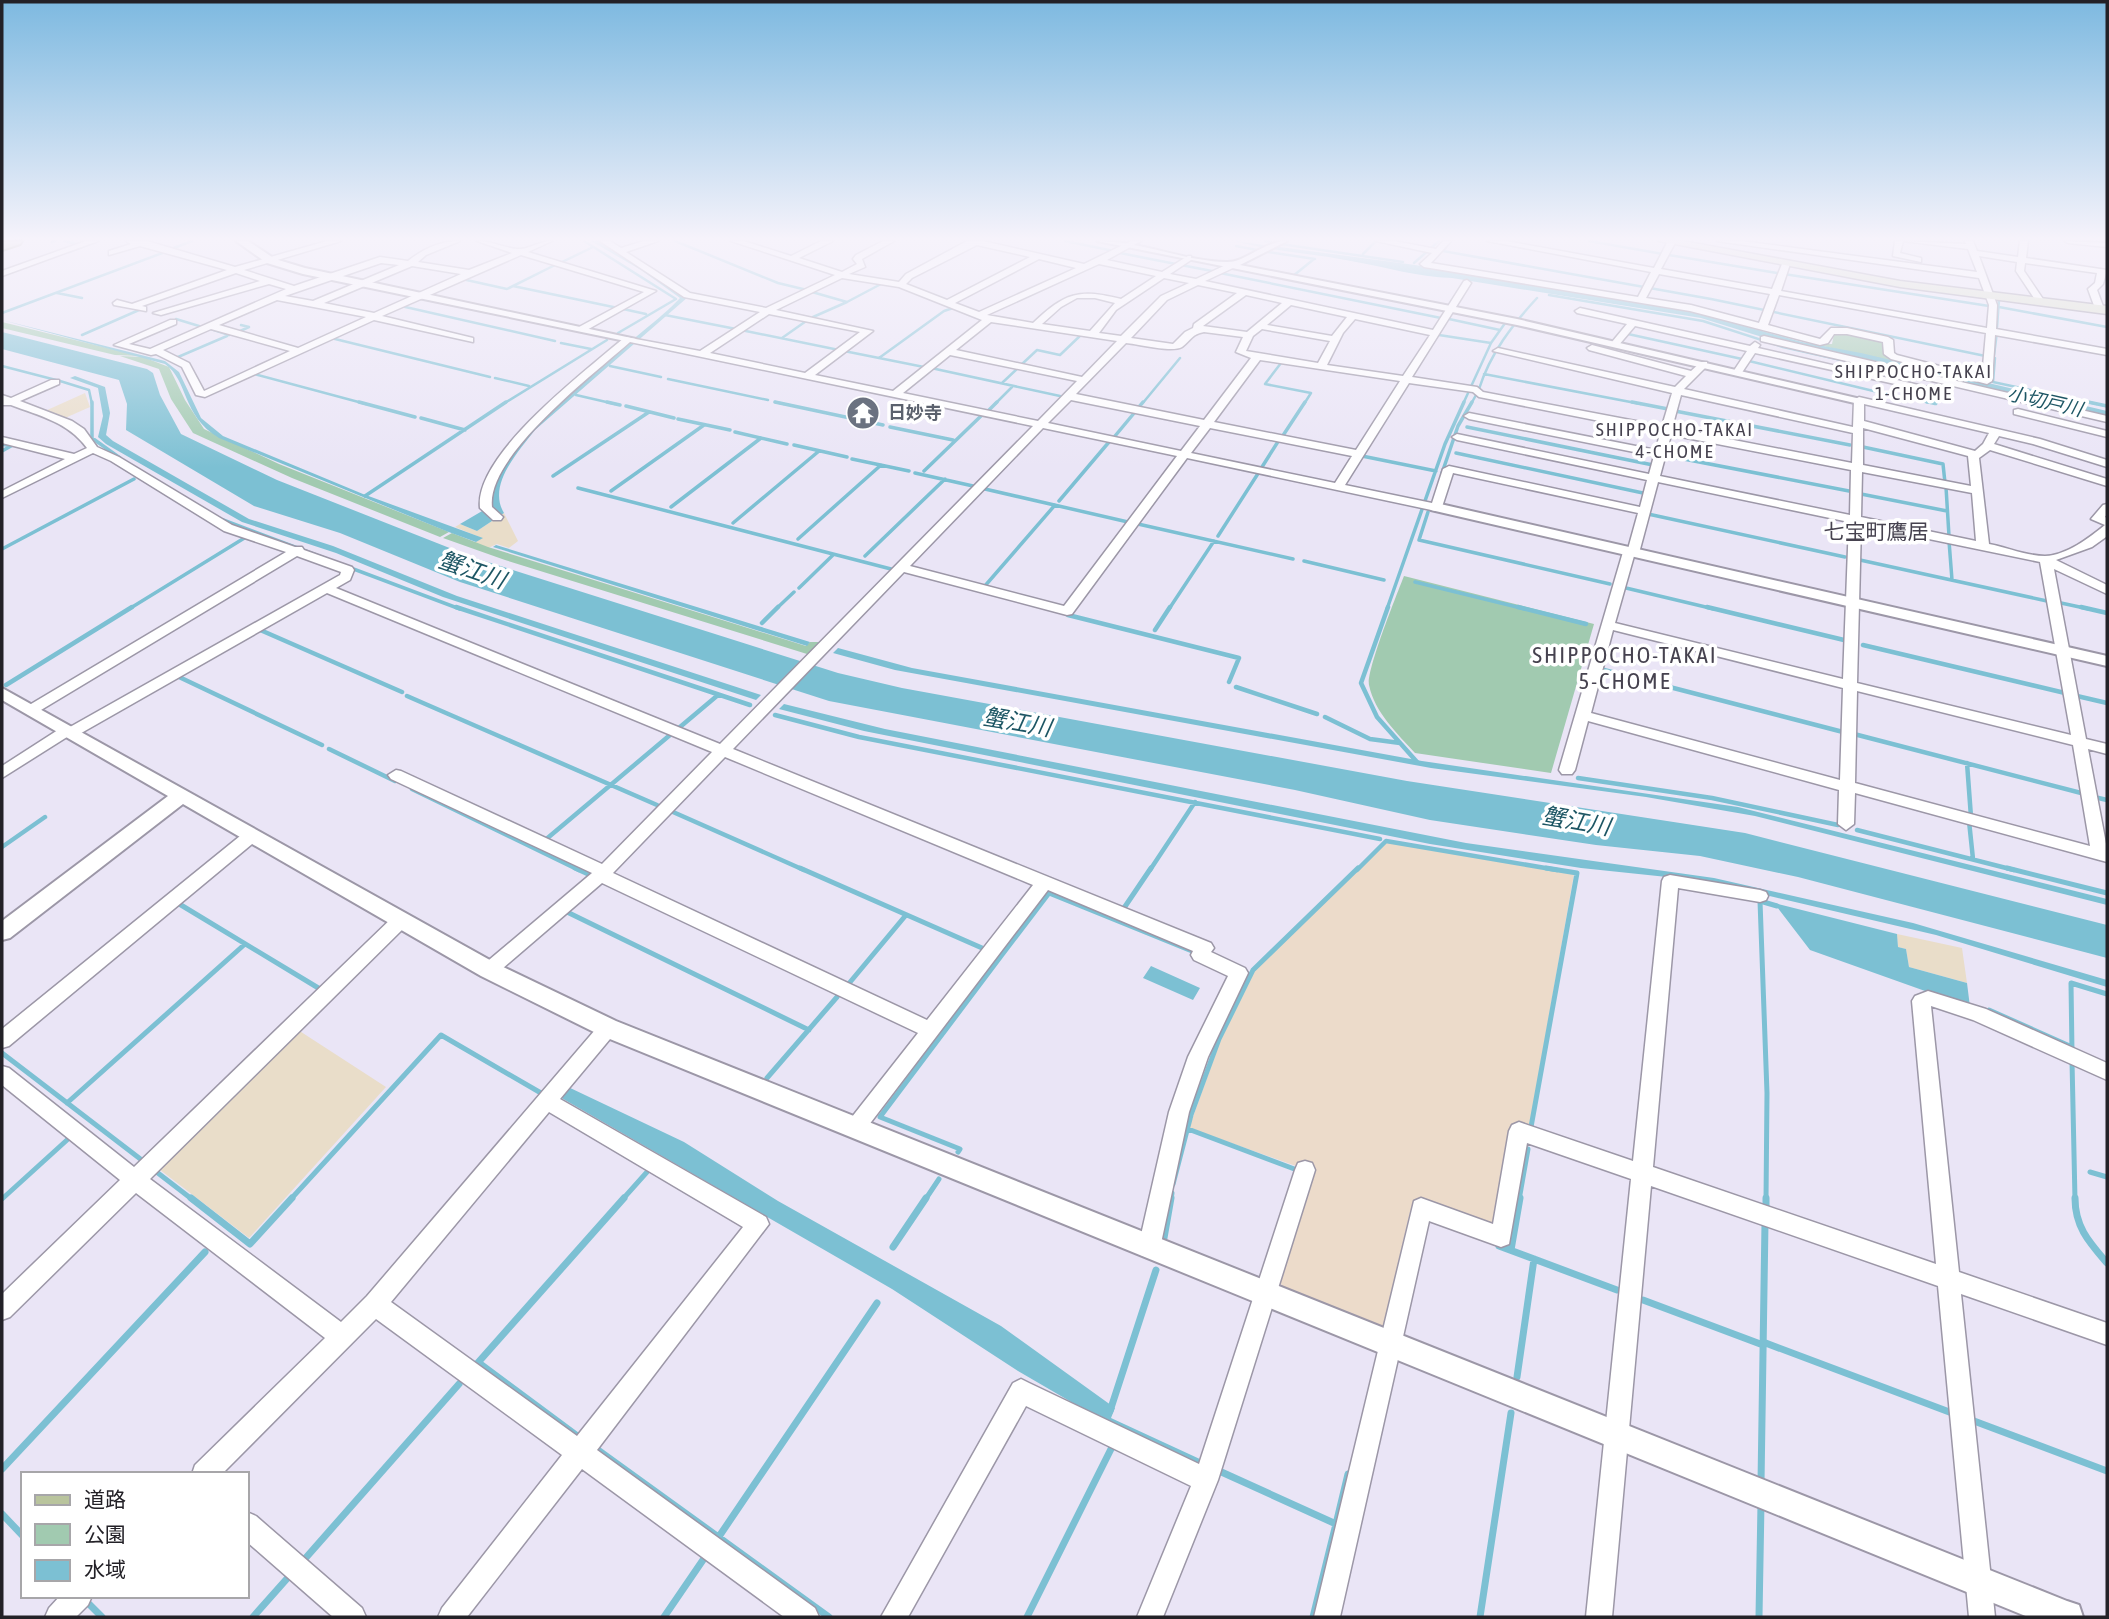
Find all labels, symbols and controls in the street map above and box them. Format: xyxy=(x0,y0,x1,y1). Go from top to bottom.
district label: SHIPPOCHO-TAKAI 1-CHOME xyxy=(1835,360,1993,404)
water label: 小切戸川 xyxy=(2005,382,2086,421)
temple icon: 日妙寺 xyxy=(844,394,882,432)
place label: 日妙寺 xyxy=(888,402,942,423)
district label: SHIPPOCHO-TAKAI 4-CHOME xyxy=(1596,418,1754,462)
district label: 七宝町鷹居 xyxy=(1824,519,1929,543)
water label: 蟹江川 xyxy=(435,546,512,595)
district label: SHIPPOCHO-TAKAI 5-CHOME xyxy=(1532,642,1718,694)
water label: 蟹江川 xyxy=(981,703,1056,741)
water label: 蟹江川 xyxy=(1540,802,1615,840)
legend xyxy=(21,1472,248,1598)
text: 道路 xyxy=(84,1487,126,1511)
text: 公園 xyxy=(84,1522,126,1546)
text: 水域 xyxy=(84,1557,126,1581)

